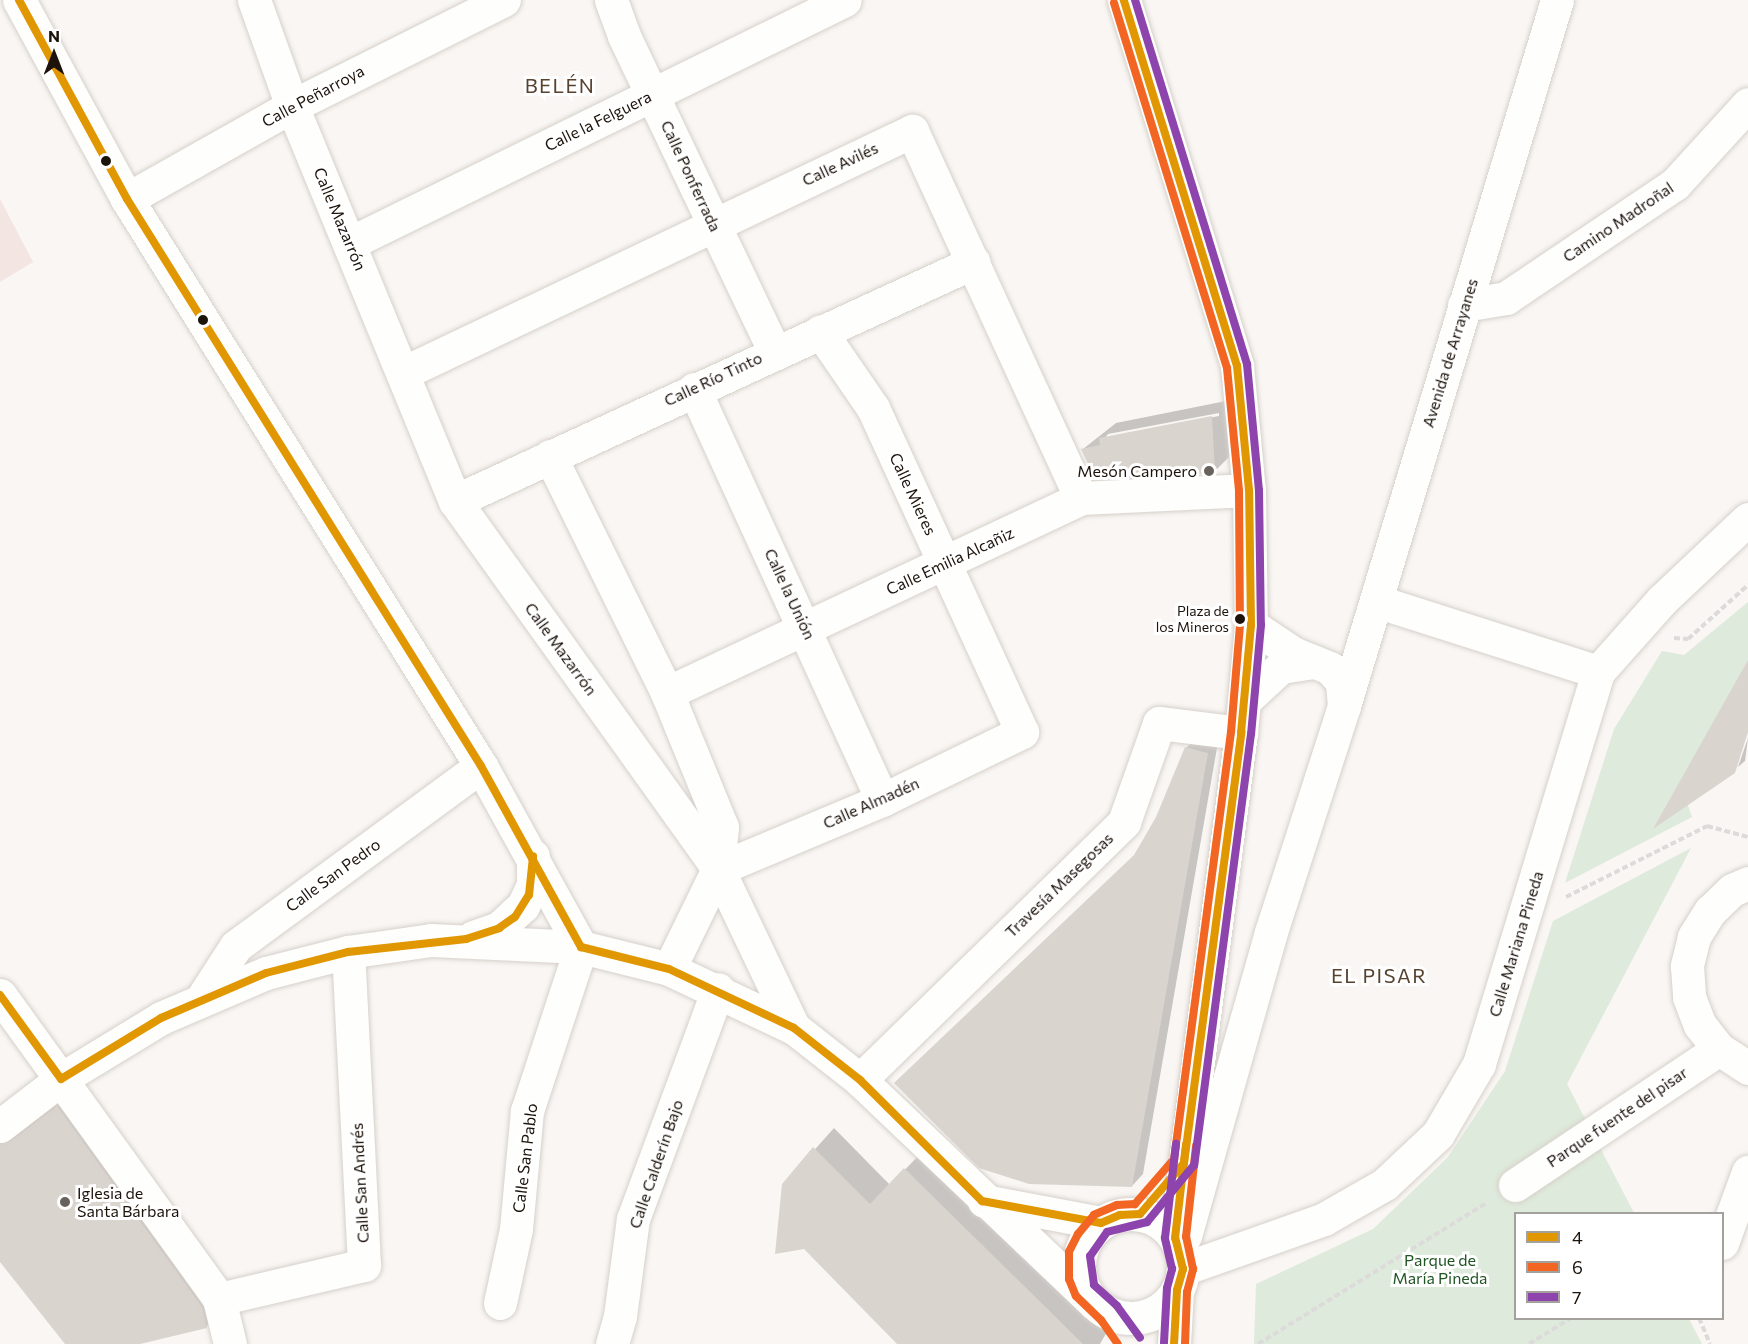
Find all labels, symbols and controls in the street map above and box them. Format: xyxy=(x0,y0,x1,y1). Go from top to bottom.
north arrow xyxy=(24,24,84,84)
text: N xyxy=(48,26,60,45)
street label: Calle Peñarroya xyxy=(259,61,367,131)
district label: BELÉN xyxy=(525,73,595,97)
street label: Calle la Felguera xyxy=(541,87,655,155)
street label: Calle Ponferrada xyxy=(657,117,725,235)
street label: Calle Avilés xyxy=(799,138,881,190)
unlabelled marker xyxy=(100,155,112,167)
street label: Calle Mazarrón xyxy=(310,165,370,273)
street label: Camino Madroñal xyxy=(1559,178,1677,266)
street label: Avenida de Arrayanes xyxy=(1418,276,1482,430)
unlabelled marker xyxy=(197,314,209,326)
street label: Calle Río Tinto xyxy=(661,348,765,410)
street label: Calle Mieres xyxy=(886,450,940,538)
place label: Mesón Campero xyxy=(1077,461,1197,481)
marker: Mesón Campero xyxy=(1202,464,1216,478)
street label: Calle Emilia Alcañiz xyxy=(883,523,1017,599)
street label: Calle la Unión xyxy=(761,545,819,643)
street label: Calle Mazarrón xyxy=(521,599,601,699)
place label: Plaza de los Mineros xyxy=(1156,603,1229,636)
marker: Plaza de los Mineros xyxy=(1234,613,1246,625)
street label: Calle Almadén xyxy=(820,773,922,833)
street label: Travesía Masegosas xyxy=(1001,829,1117,941)
street label: Calle San Pedro xyxy=(282,834,384,916)
street label: Calle Mariana Pineda xyxy=(1485,869,1547,1019)
district label: EL PISAR xyxy=(1331,963,1427,987)
street label: Parque fuente del pisar xyxy=(1543,1063,1691,1171)
street label: Calle Calderín Bajo xyxy=(625,1097,687,1231)
street label: Calle San Pablo xyxy=(509,1102,541,1214)
street label: Calle San Andrés xyxy=(347,1122,373,1244)
place label: Iglesia de Santa Bárbara xyxy=(77,1183,179,1221)
marker: Iglesia de Santa Bárbara xyxy=(58,1195,72,1209)
legend xyxy=(1514,1212,1724,1320)
text: 4 xyxy=(1572,1226,1583,1248)
park label: Parque de María Pineda xyxy=(1393,1250,1487,1288)
text: 6 xyxy=(1572,1256,1583,1278)
text: 7 xyxy=(1572,1286,1582,1308)

